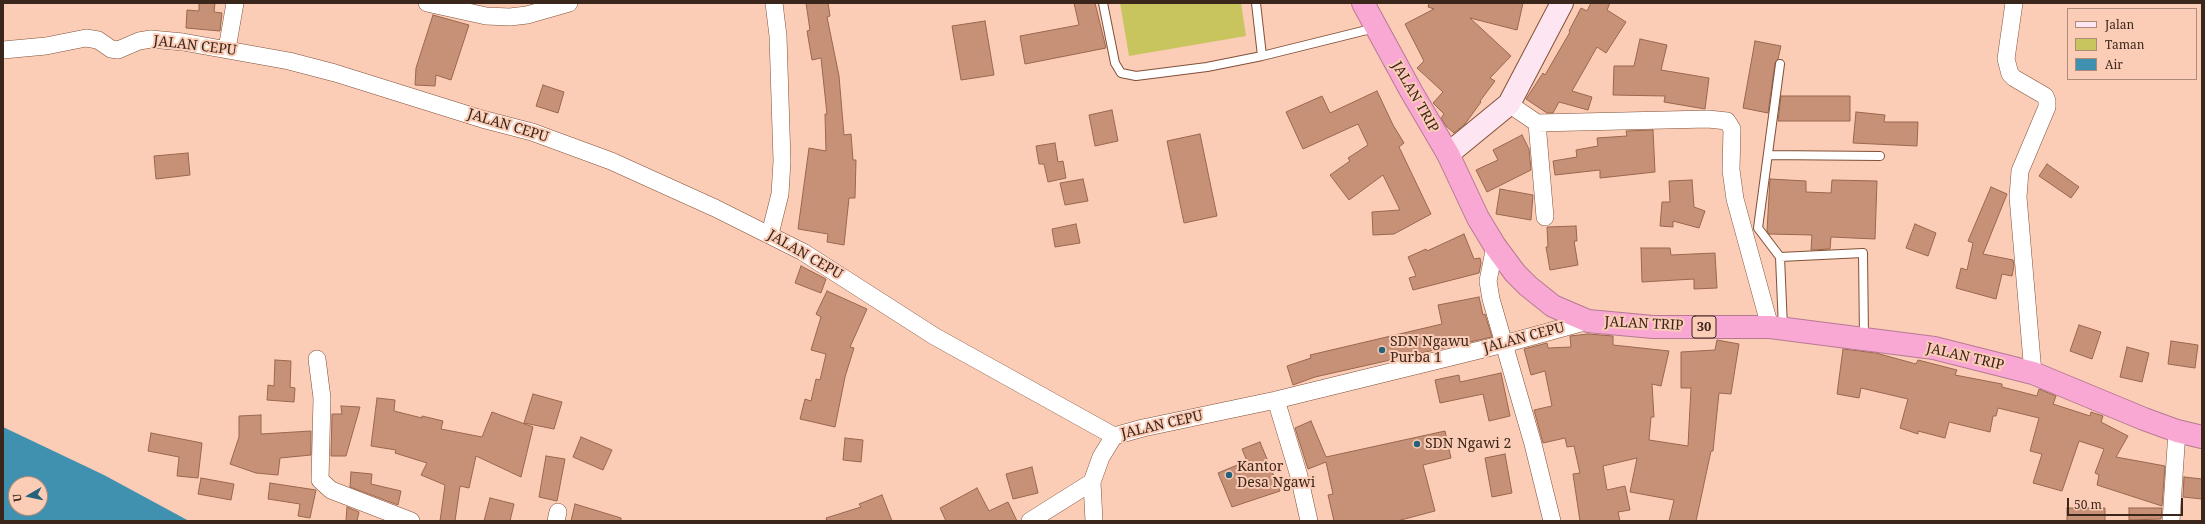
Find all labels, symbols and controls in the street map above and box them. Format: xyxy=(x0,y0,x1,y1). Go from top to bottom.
legend xyxy=(2067,8,2197,80)
text: Jalan xyxy=(2105,16,2134,33)
street label: JALAN CEPU xyxy=(152,33,238,59)
text: Taman xyxy=(2105,36,2145,53)
text: Air xyxy=(2105,56,2123,73)
street label: JALAN TRIP xyxy=(1388,59,1442,135)
street label: JALAN CEPU xyxy=(466,106,550,146)
street label: JALAN CEPU xyxy=(765,227,845,283)
street label: JALAN TRIP xyxy=(1604,314,1684,334)
road number: 30 xyxy=(1692,316,1716,338)
street label: JALAN CEPU xyxy=(1481,319,1567,357)
place label: SDN Ngawu Purba 1 xyxy=(1390,334,1469,366)
street label: JALAN TRIP xyxy=(1925,340,2005,374)
marker: SDN Ngawu Purba 1 xyxy=(1377,345,1387,355)
street label: JALAN CEPU xyxy=(1119,407,1205,443)
place label: SDN Ngawi 2 xyxy=(1425,436,1511,452)
marker: SDN Ngawi 2 xyxy=(1412,439,1422,449)
place label: Kantor Desa Ngawi xyxy=(1237,459,1315,492)
marker: Kantor Desa Ngawi xyxy=(1224,470,1234,480)
north arrow xyxy=(8,476,48,516)
scale bar xyxy=(2069,490,2185,516)
text: U xyxy=(9,493,25,503)
text: 50 m xyxy=(2074,496,2102,513)

